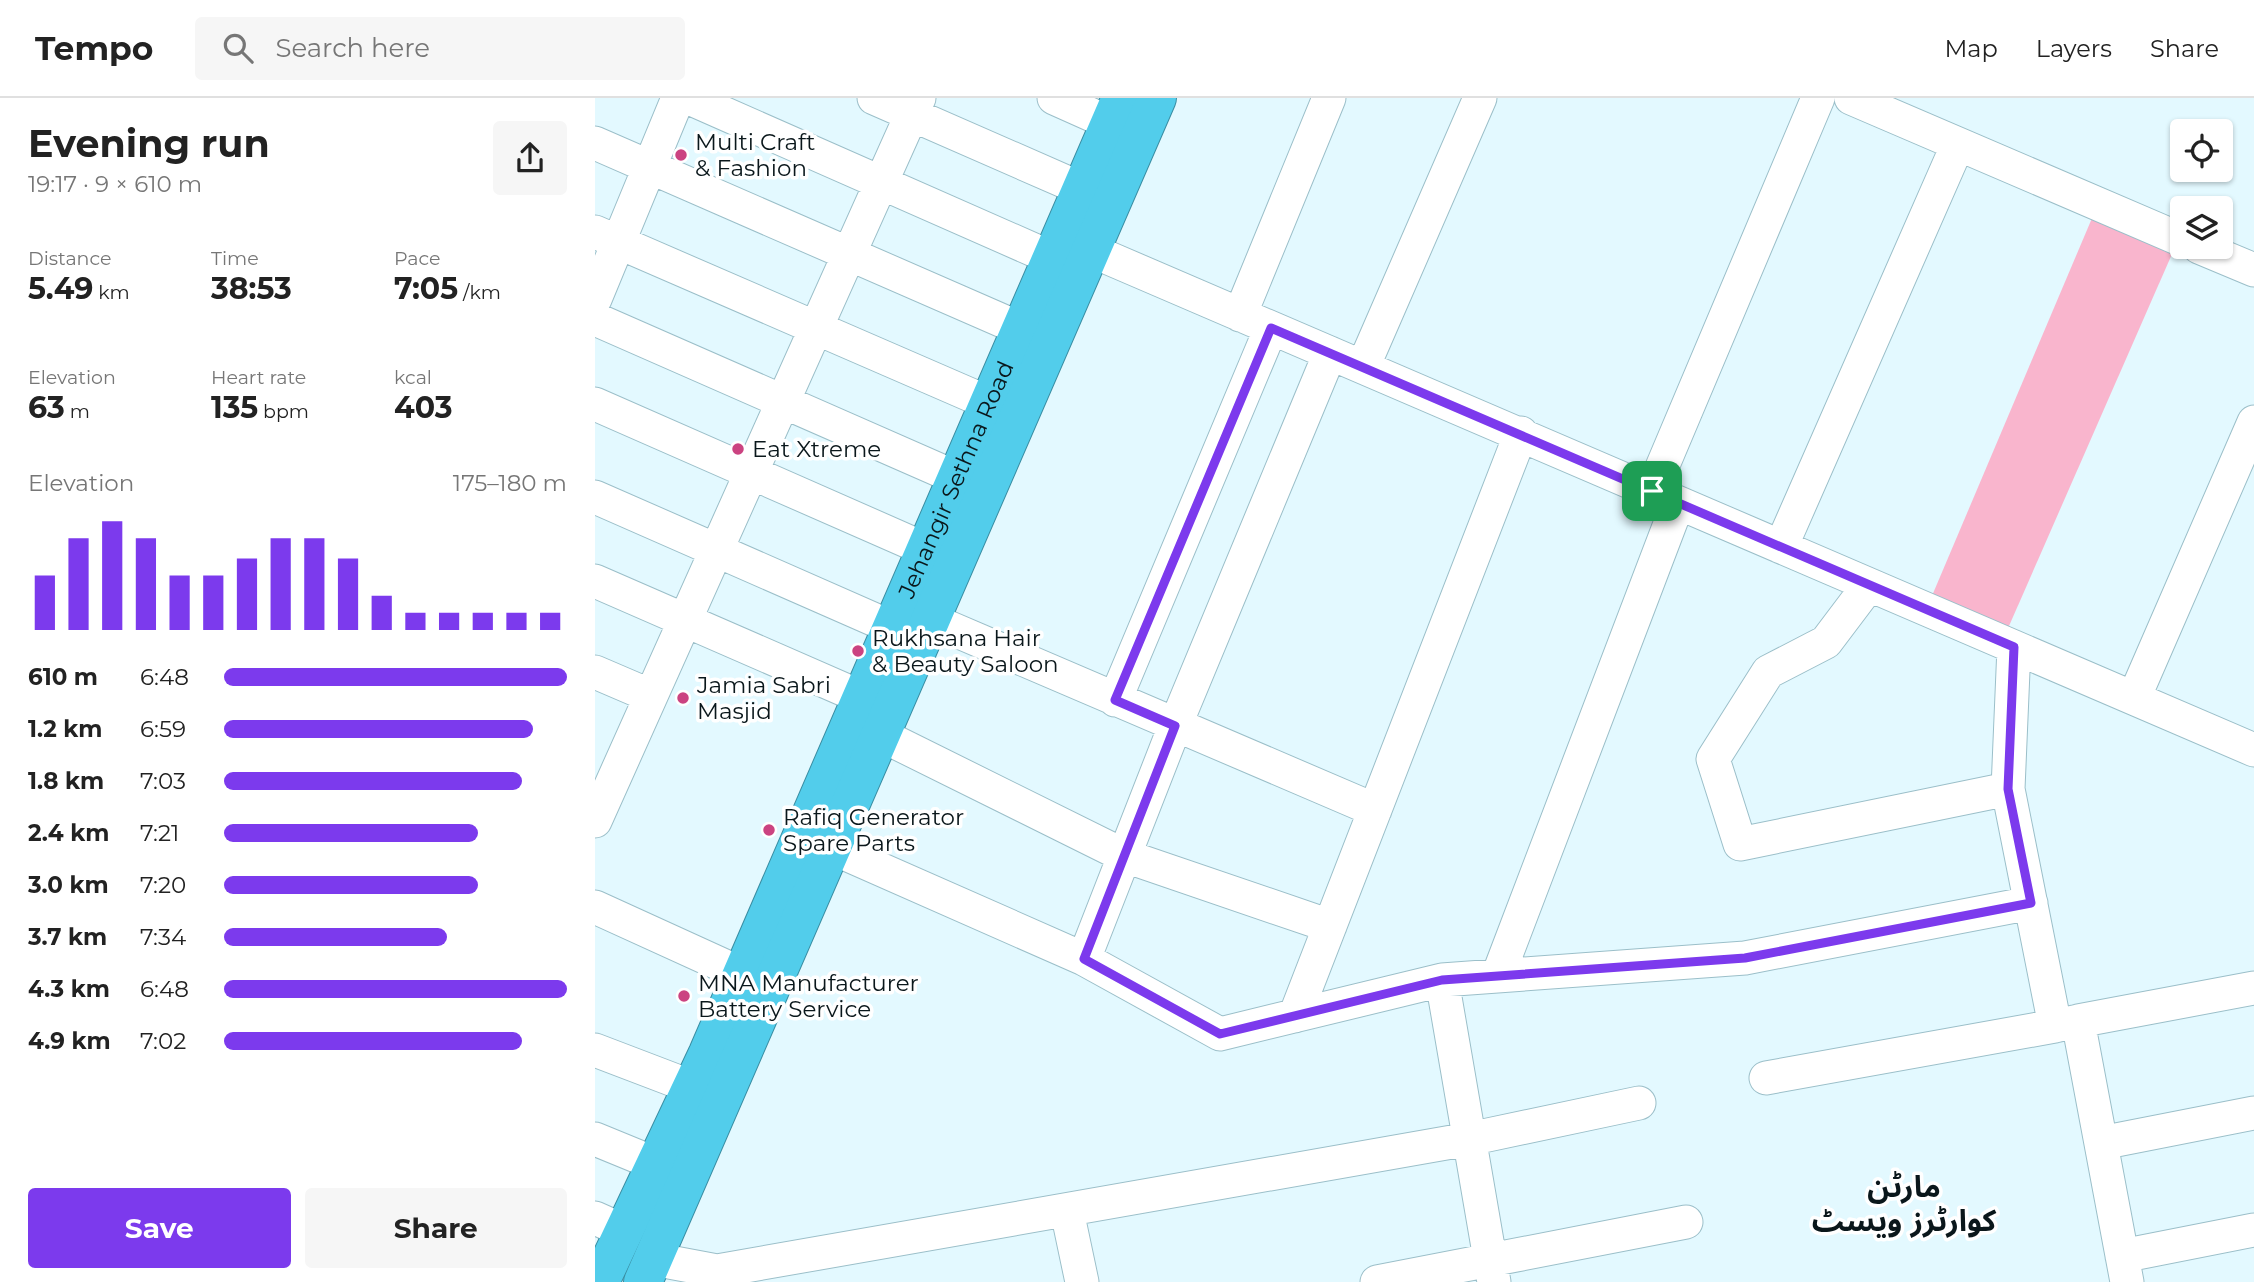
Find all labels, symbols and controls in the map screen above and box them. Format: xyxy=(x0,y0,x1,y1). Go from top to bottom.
search box xyxy=(195,17,685,80)
text: Tempo xyxy=(35,28,153,68)
icon: search xyxy=(219,29,257,67)
text: Search here xyxy=(275,32,430,64)
text: Map xyxy=(1944,34,1998,63)
text: Layers xyxy=(2036,34,2112,63)
text: Share xyxy=(2150,34,2219,63)
map controls xyxy=(2170,119,2233,259)
button: locate xyxy=(2170,119,2233,182)
text: Evening run xyxy=(28,120,270,167)
button: share xyxy=(493,121,567,195)
place label: Multi Craft & Fashion xyxy=(695,128,815,182)
marker: Multi Craft & Fashion xyxy=(673,147,689,163)
text: 19:17 · 9 × 610 m xyxy=(28,170,202,198)
button: layers xyxy=(2170,196,2233,259)
text: Distance xyxy=(28,247,111,270)
text: Time xyxy=(211,247,259,270)
text: Pace xyxy=(394,247,441,270)
text: 5.49 xyxy=(28,270,93,307)
text: 38:53 xyxy=(211,270,292,307)
text: 7:05 xyxy=(394,270,458,307)
text: km xyxy=(93,281,130,304)
text: /km xyxy=(458,281,501,304)
street label: Jehangir Sethna Road xyxy=(892,357,1020,603)
text: Elevation xyxy=(28,366,116,389)
text: Heart rate xyxy=(211,366,306,389)
text: kcal xyxy=(394,366,432,389)
text: 63 xyxy=(28,389,65,426)
text: 135 xyxy=(211,389,258,426)
text: 403 xyxy=(394,389,453,426)
text: m xyxy=(65,400,90,423)
text: bpm xyxy=(258,400,309,423)
place label: Eat Xtreme xyxy=(752,435,881,463)
marker: Eat Xtreme xyxy=(730,441,746,457)
pin xyxy=(1622,461,1682,521)
text: Elevation xyxy=(28,469,134,497)
text: 175–180 m xyxy=(453,469,567,497)
icon: arrive xyxy=(1633,472,1671,510)
place label: Rukhsana Hair & Beauty Saloon xyxy=(872,624,1059,678)
marker: Rukhsana Hair & Beauty Saloon xyxy=(850,643,866,659)
text: 610 m xyxy=(28,663,98,691)
text: 6:48 xyxy=(140,663,189,691)
place label: Jamia Sabri Masjid xyxy=(696,671,831,725)
marker: Jamia Sabri Masjid xyxy=(675,690,691,706)
text: 1.2 km xyxy=(28,715,102,743)
text: 6:59 xyxy=(140,715,186,743)
text: 1.8 km xyxy=(28,767,104,795)
text: 7:03 xyxy=(140,767,186,795)
place label: Rafiq Generator Spare Parts xyxy=(783,803,964,857)
text: 2.4 km xyxy=(28,819,109,847)
text: 7:21 xyxy=(140,819,179,847)
marker: Rafiq Generator Spare Parts xyxy=(761,822,777,838)
text: 3.0 km xyxy=(28,871,109,899)
text: 7:20 xyxy=(140,871,186,899)
text: 3.7 km xyxy=(28,923,107,951)
text: 7:34 xyxy=(140,923,186,951)
place label: MNA Manufacturer Battery Service xyxy=(698,969,919,1023)
text: 4.3 km xyxy=(28,975,110,1003)
text: 6:48 xyxy=(140,975,189,1003)
marker: MNA Manufacturer Battery Service xyxy=(676,988,692,1004)
text: 4.9 km xyxy=(28,1027,111,1055)
text: 7:02 xyxy=(140,1027,186,1055)
district label: مارٹن کوارٹرز ویسٹ xyxy=(1812,1168,1997,1239)
button: Save xyxy=(28,1188,291,1268)
button: Share xyxy=(305,1188,567,1268)

